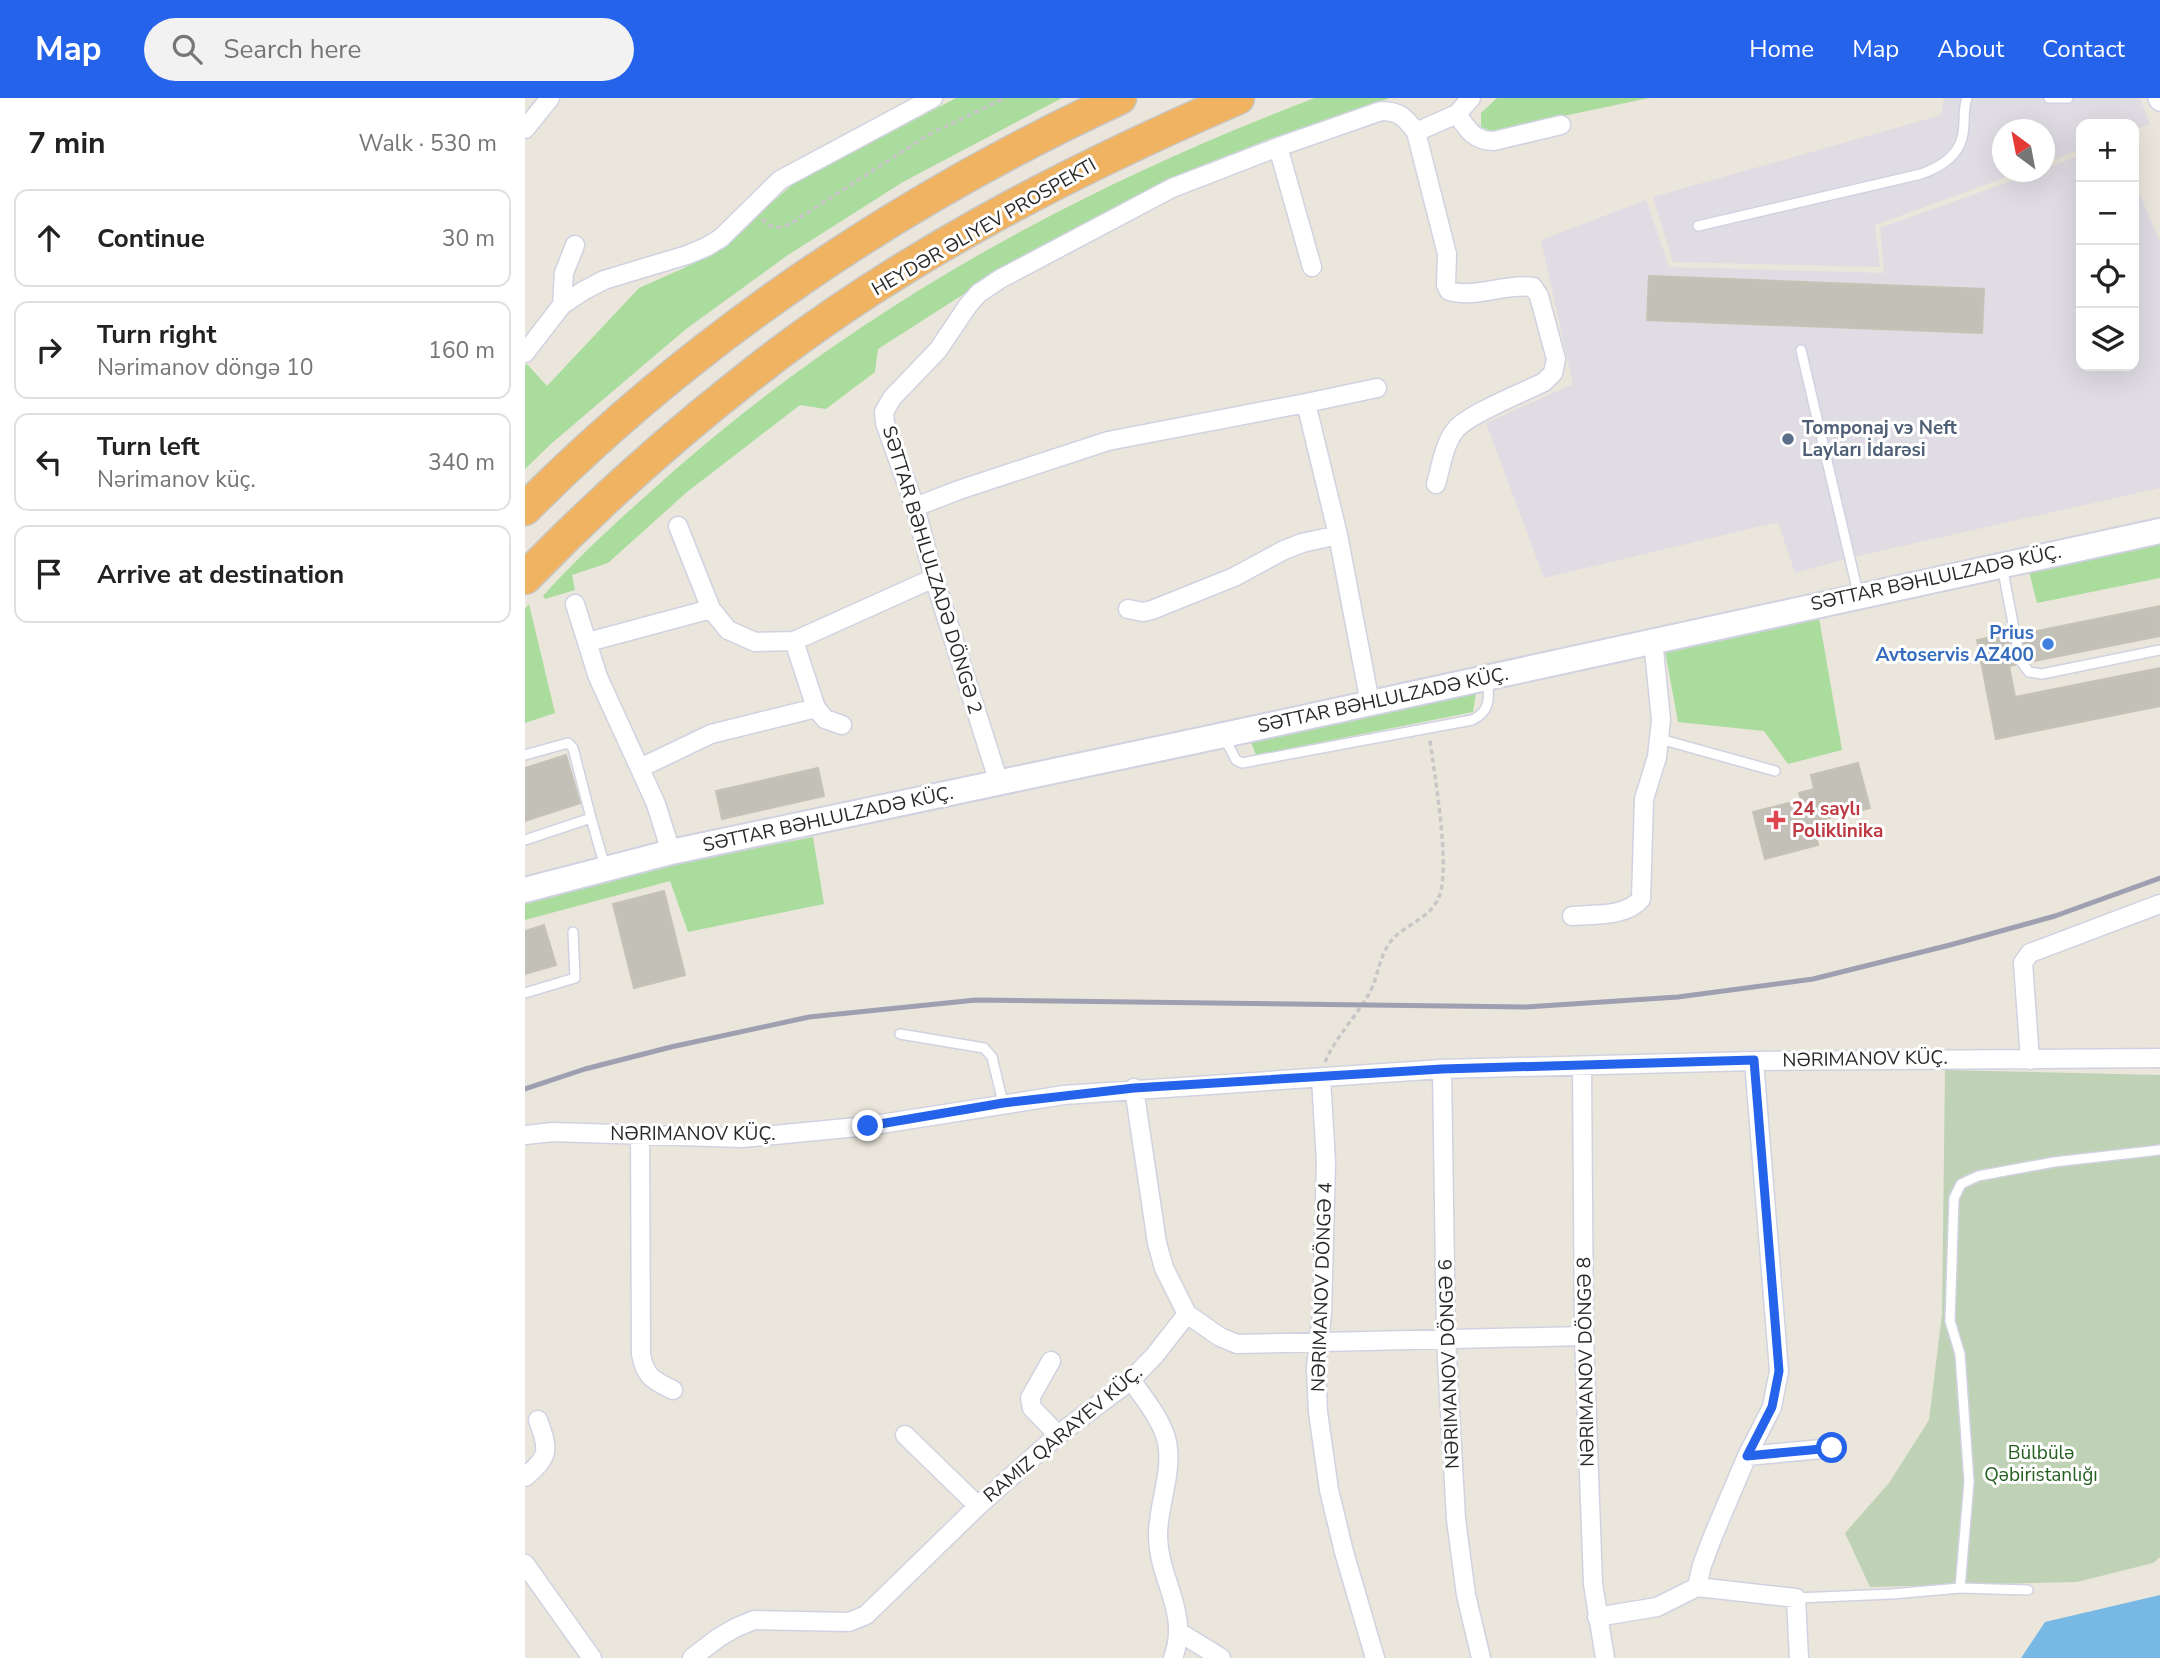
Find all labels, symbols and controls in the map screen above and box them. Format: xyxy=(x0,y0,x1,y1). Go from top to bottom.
search box xyxy=(144,18,634,81)
text: Map xyxy=(35,27,102,72)
icon: search xyxy=(168,30,206,68)
text: Search here xyxy=(224,32,361,67)
text: Home xyxy=(1749,33,1814,65)
text: Map xyxy=(1852,33,1899,65)
text: About xyxy=(1937,33,2004,65)
text: Contact xyxy=(2042,33,2125,65)
north arrow xyxy=(1992,119,2055,182)
map controls xyxy=(2076,119,2139,371)
button: + xyxy=(2076,119,2139,182)
text: 7 min xyxy=(28,123,106,164)
text: Walk · 530 m xyxy=(358,128,497,159)
street label: HEYDƏR ƏLIYEV PROSPEKTI xyxy=(867,152,1101,302)
button: − xyxy=(2076,182,2139,245)
icon: ahead xyxy=(30,219,68,257)
text: Continue xyxy=(97,221,205,256)
text: 30 m xyxy=(442,223,495,254)
button: locate xyxy=(2076,245,2139,308)
button: layers xyxy=(2076,308,2139,371)
text: Turn right xyxy=(97,317,216,352)
icon: right xyxy=(30,331,68,369)
text: 160 m xyxy=(428,335,495,366)
text: Nərimanov döngə 10 xyxy=(97,352,314,383)
place label: Tomponaj vэ Neft Layları İdarəsi xyxy=(1802,415,1958,463)
street label: SƏTTAR BƏHLULZADƏ DÖNGƏ 2 xyxy=(876,423,988,717)
text: Turn left xyxy=(97,429,200,464)
marker: Tomponaj vэ Neft Layları İdarəsi xyxy=(1780,431,1796,447)
icon: left xyxy=(30,443,68,481)
text: 340 m xyxy=(428,447,495,478)
text: Nərimanov küç. xyxy=(97,464,256,495)
street label: SƏTTAR BƏHLULZADƏ KÜÇ. xyxy=(1808,539,2064,617)
icon: arrive xyxy=(30,555,68,593)
text: Arrive at destination xyxy=(97,557,344,592)
place label: Prius Avtoservis AZ400 xyxy=(1875,620,2034,668)
marker: Prius Avtoservis AZ400 xyxy=(2040,636,2056,652)
street label: SƏTTAR BƏHLULZADƏ KÜÇ. xyxy=(1255,661,1511,739)
street label: SƏTTAR BƏHLULZADƏ KÜÇ. xyxy=(700,780,956,858)
place label: 24 saylı Poliklinika xyxy=(1792,796,1883,844)
marker: 24 saylı Poliklinika xyxy=(1766,810,1786,830)
street label: NƏRIMANOV KÜÇ. xyxy=(1782,1045,1948,1073)
route end xyxy=(852,1110,883,1141)
street label: NƏRIMANOV KÜÇ. xyxy=(610,1121,776,1147)
street label: NƏRIMANOV DÖNGƏ 4 xyxy=(1305,1182,1339,1392)
street label: NƏRIMANOV DÖNGƏ 8 xyxy=(1571,1257,1601,1467)
street label: NƏRIMANOV DÖNGƏ 6 xyxy=(1432,1259,1466,1469)
street label: RAMIZ QARAYEV KÜÇ. xyxy=(978,1360,1148,1508)
route start xyxy=(1816,1432,1847,1463)
park label: Bülbülə Qəbiristanlığı xyxy=(1984,1440,2098,1488)

